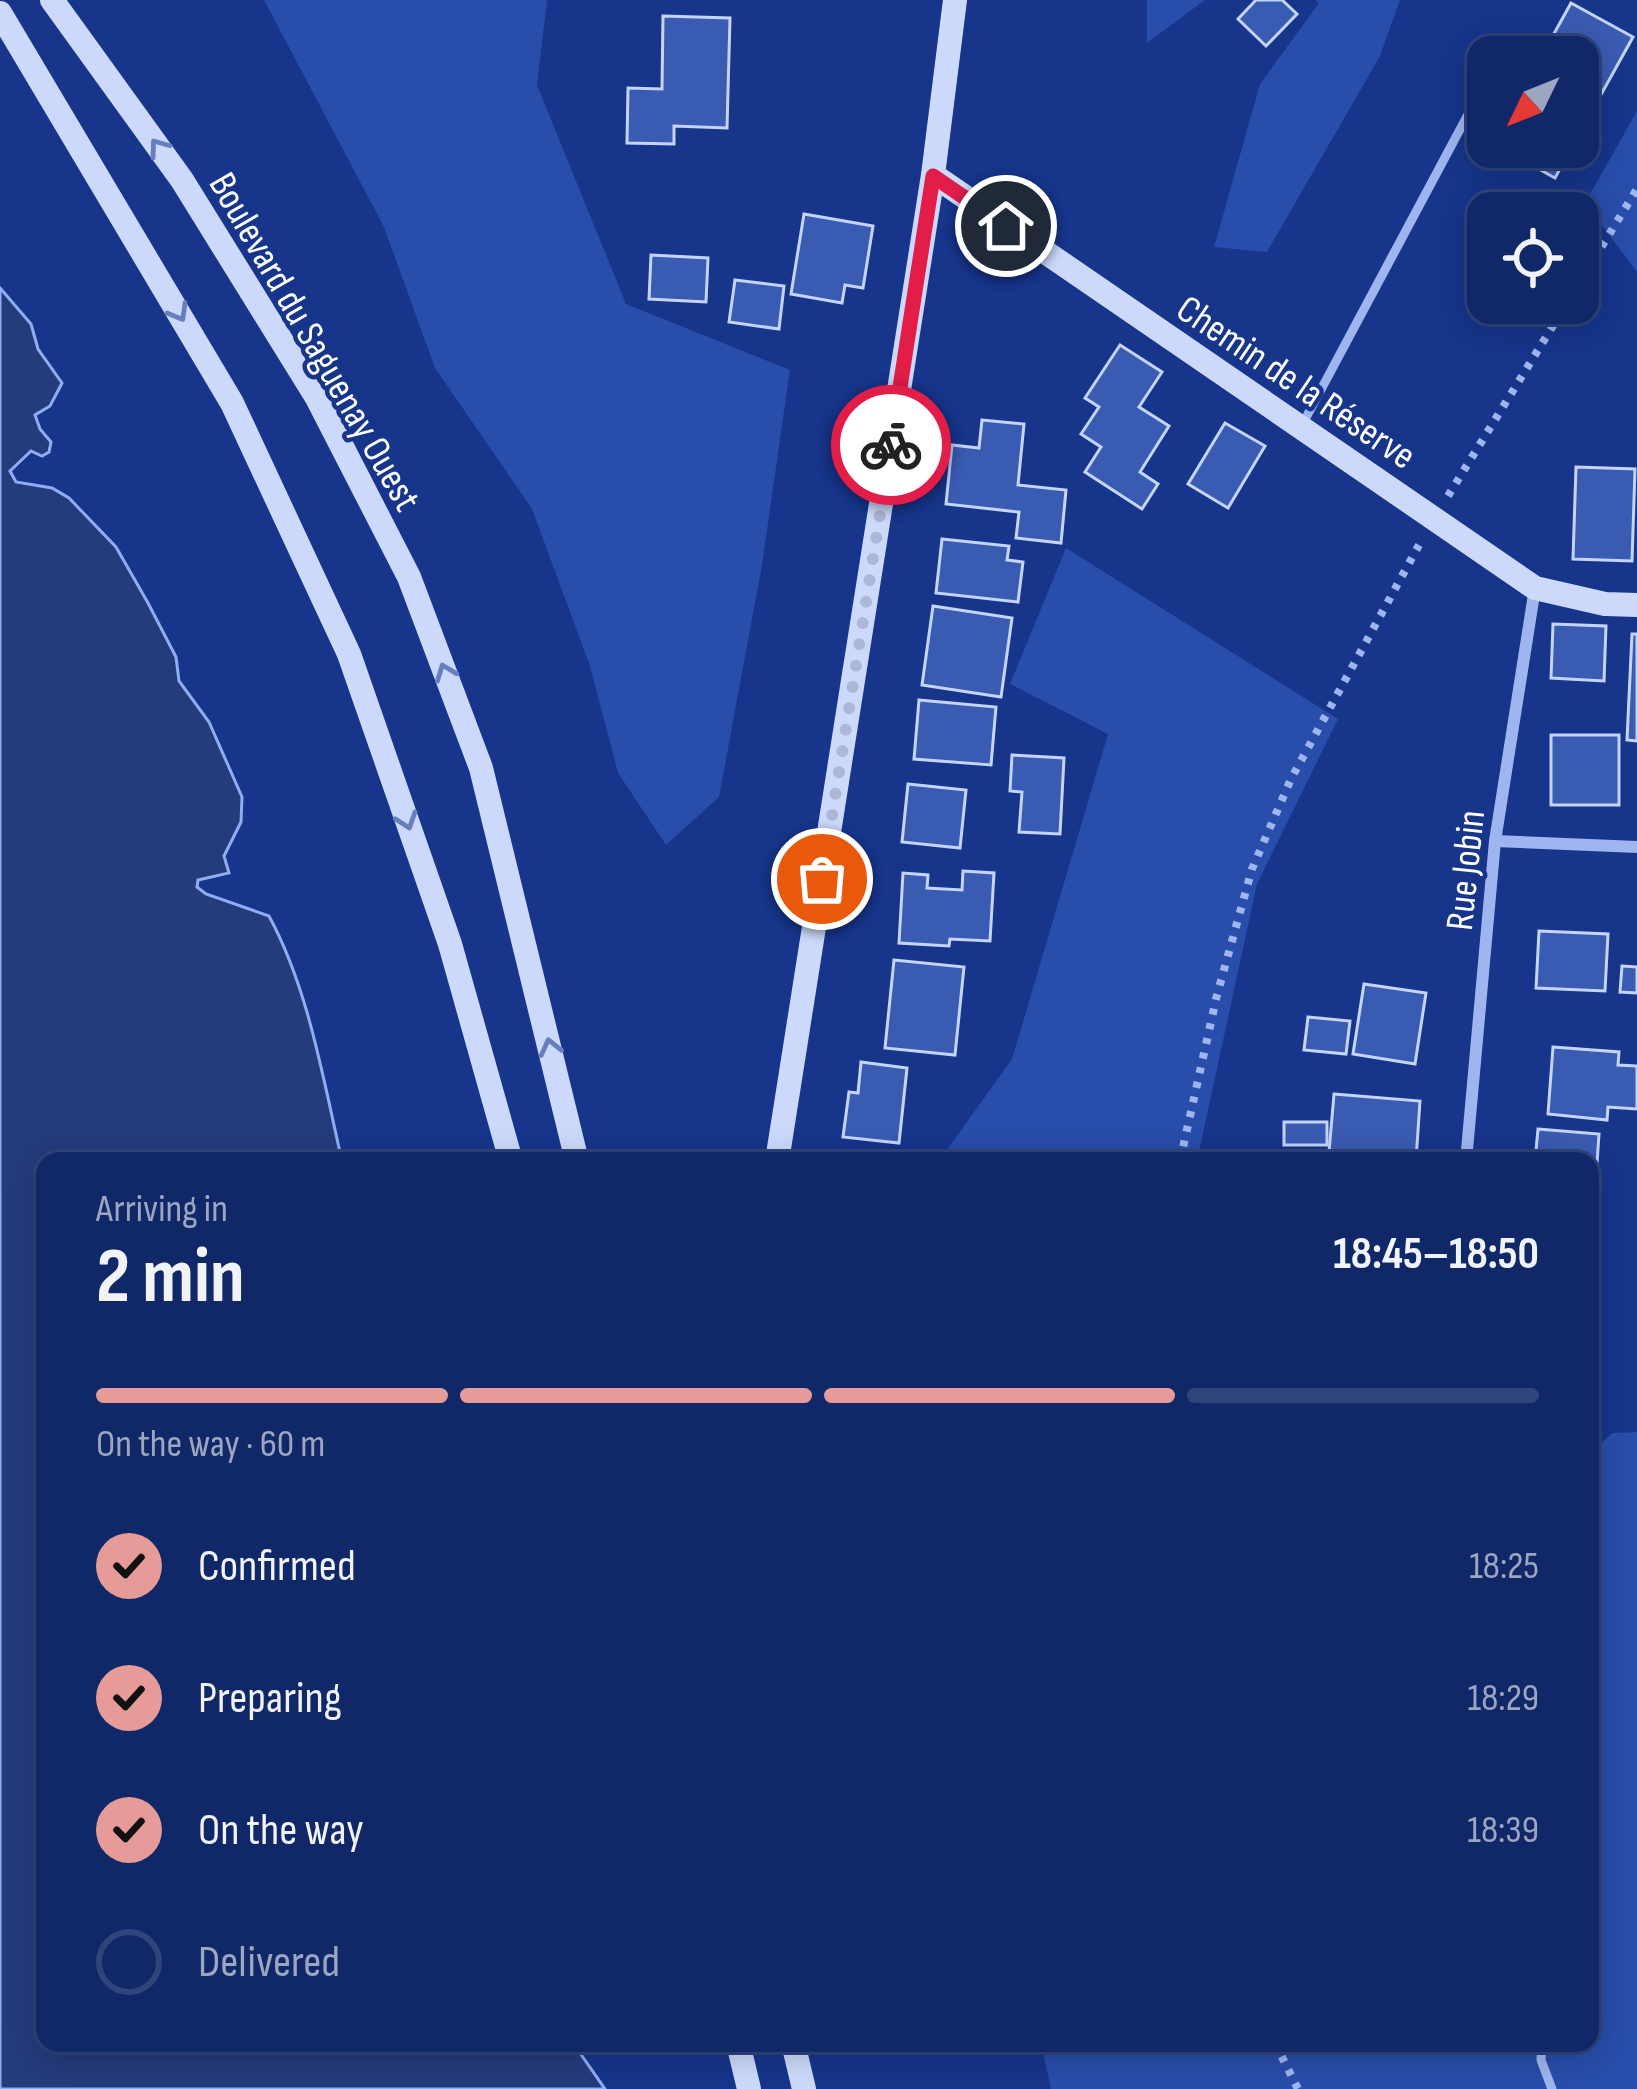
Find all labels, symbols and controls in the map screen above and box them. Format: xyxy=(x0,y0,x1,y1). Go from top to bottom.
north arrow xyxy=(1467,36,1599,168)
map controls xyxy=(1467,36,1599,324)
one-way arrow xyxy=(151,139,173,160)
street label: Boulevard du Saguenay Ouest xyxy=(198,165,430,520)
pin xyxy=(955,175,1057,277)
button: locate xyxy=(1467,192,1599,324)
icon: home xyxy=(973,193,1039,259)
street label: Chemin de la Réserve xyxy=(1167,286,1424,480)
one-way arrow xyxy=(165,301,188,322)
courier xyxy=(831,385,951,505)
icon: bike xyxy=(858,412,924,478)
one-way arrow xyxy=(434,663,459,684)
street label: Rue Jobin xyxy=(1437,808,1496,933)
one-way arrow xyxy=(393,809,417,830)
pin xyxy=(771,828,873,930)
icon: bag xyxy=(789,846,855,912)
one-way arrow xyxy=(539,1038,564,1058)
text: Arriving in xyxy=(96,1186,228,1233)
text: 18:45–18:50 xyxy=(1333,1227,1539,1282)
text: 2 min xyxy=(96,1231,245,1324)
text: On the way · 60 m xyxy=(96,1421,325,1468)
icon: check xyxy=(96,1533,162,1599)
text: Confirmed xyxy=(198,1539,356,1594)
text: 18:25 xyxy=(1469,1543,1539,1590)
icon: check xyxy=(96,1665,162,1731)
text: Preparing xyxy=(198,1671,342,1726)
text: 18:29 xyxy=(1468,1675,1539,1722)
icon: check xyxy=(96,1797,162,1863)
text: On the way xyxy=(198,1803,364,1858)
text: 18:39 xyxy=(1467,1807,1539,1854)
text: Delivered xyxy=(198,1935,340,1990)

